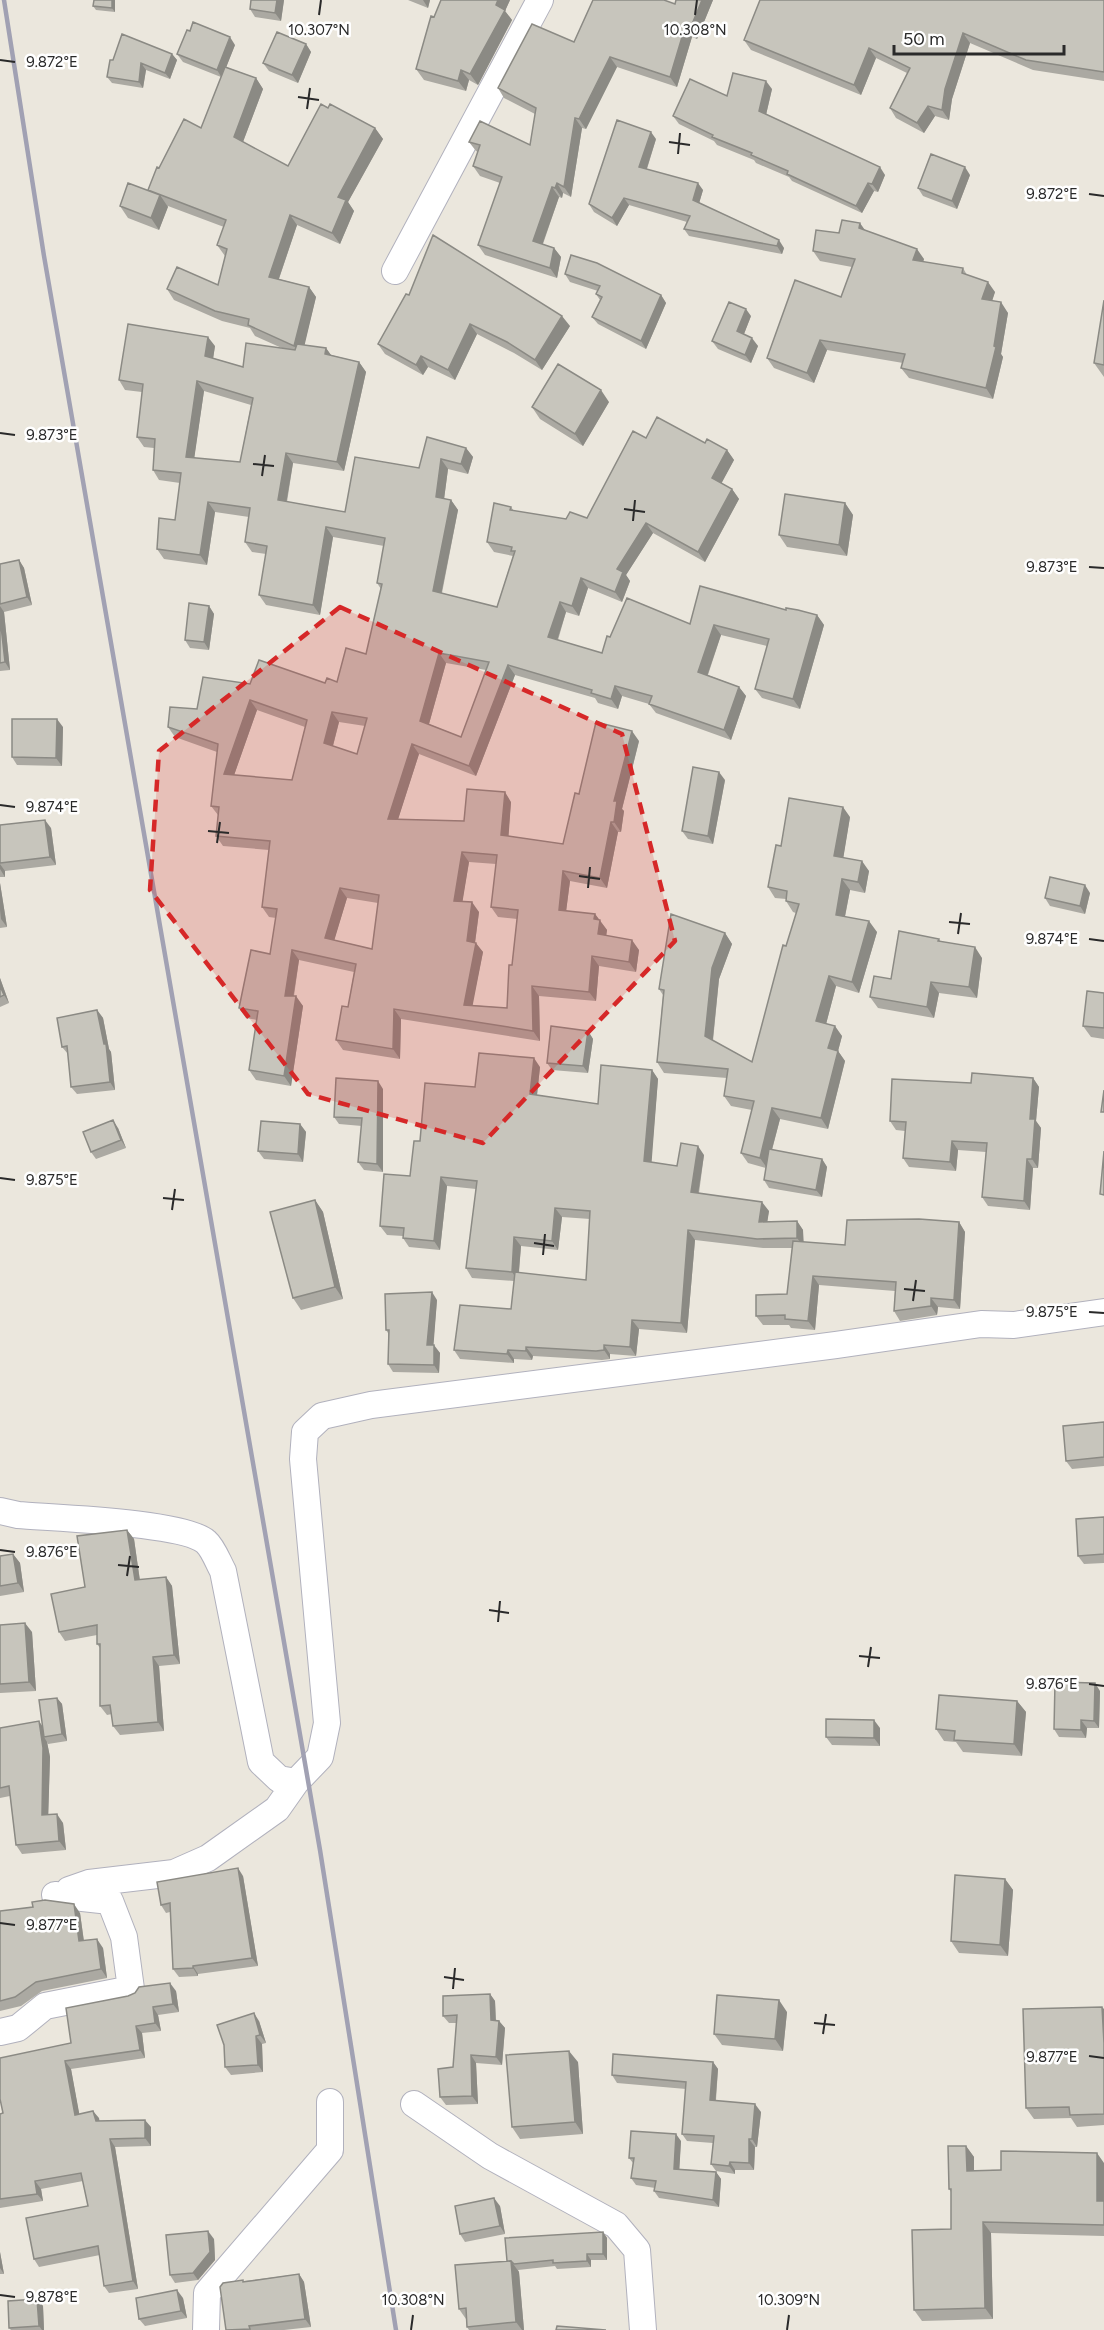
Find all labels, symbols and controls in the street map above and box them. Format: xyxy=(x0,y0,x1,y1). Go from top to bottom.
scale bar xyxy=(894,18,1064,56)
text: 10.307°N xyxy=(288,21,350,39)
text: 10.308°N xyxy=(663,21,727,39)
text: 50 m xyxy=(903,28,945,50)
text: 9.872°E xyxy=(26,53,78,71)
text: 9.872°E xyxy=(1026,185,1078,203)
text: 9.873°E xyxy=(26,426,78,444)
text: 9.873°E xyxy=(1026,558,1078,576)
text: 9.874°E xyxy=(26,798,78,816)
text: 9.874°E xyxy=(1026,930,1078,948)
text: 9.875°E xyxy=(26,1171,78,1189)
text: 9.875°E xyxy=(1026,1303,1078,1321)
text: 9.876°E xyxy=(26,1543,78,1561)
text: 9.876°E xyxy=(1026,1675,1078,1693)
text: 9.877°E xyxy=(26,1916,78,1934)
text: 9.877°E xyxy=(1026,2048,1078,2066)
text: 9.878°E xyxy=(26,2288,78,2306)
text: 10.308°N xyxy=(381,2291,445,2309)
text: 10.309°N xyxy=(758,2291,820,2309)

